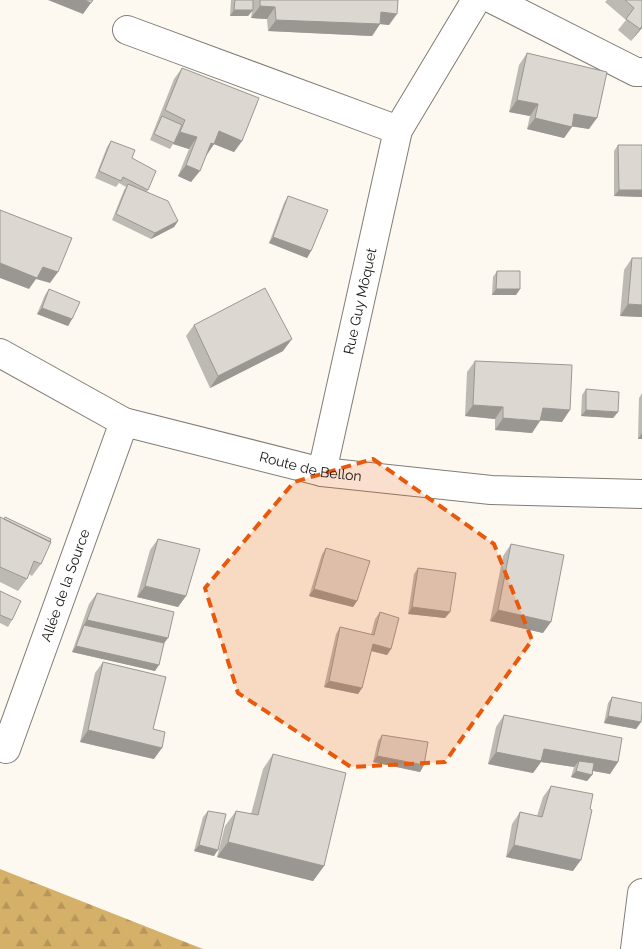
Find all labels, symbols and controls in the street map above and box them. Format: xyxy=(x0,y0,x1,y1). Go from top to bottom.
street label: Rue Guy Môquet xyxy=(340,246,380,356)
street label: Route de Bellon xyxy=(258,449,363,484)
street label: Allée de la Source xyxy=(37,527,93,644)

